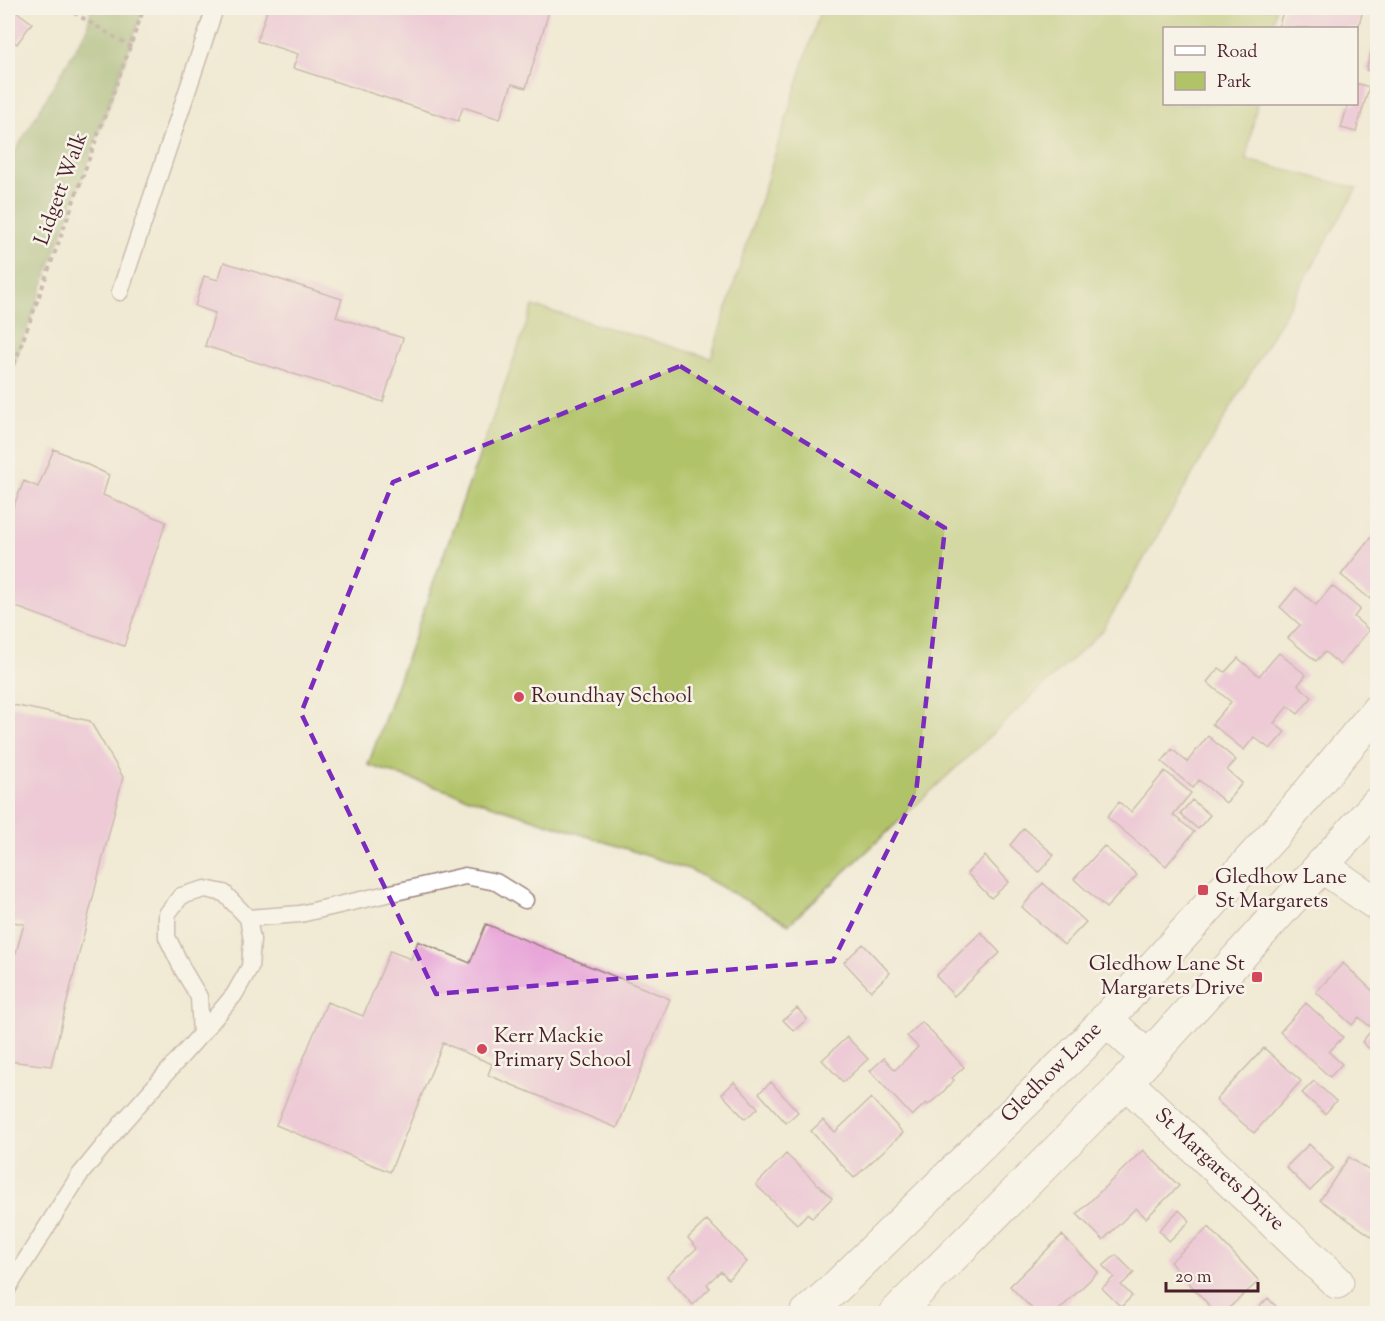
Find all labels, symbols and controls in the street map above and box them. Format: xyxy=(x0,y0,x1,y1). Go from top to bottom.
legend xyxy=(1163,27,1358,105)
text: Road xyxy=(1217,40,1257,66)
text: Park xyxy=(1217,70,1252,96)
street label: Lidgett Walk xyxy=(28,128,96,250)
place label: Roundhay School xyxy=(531,682,693,712)
marker: Roundhay School xyxy=(512,690,526,704)
place label: Gledhow Lane St Margarets xyxy=(1215,863,1347,917)
marker: Gledhow Lane St Margarets xyxy=(1196,883,1210,897)
place label: Gledhow Lane St Margarets Drive xyxy=(1089,950,1245,1004)
marker: Gledhow Lane St Margarets Drive xyxy=(1250,970,1264,984)
street label: Gledhow Lane xyxy=(995,1016,1109,1130)
place label: Kerr Mackie Primary School xyxy=(494,1022,632,1076)
marker: Kerr Mackie Primary School xyxy=(475,1042,489,1056)
street label: St Margarets Drive xyxy=(1147,1102,1291,1238)
scale bar xyxy=(1166,1255,1258,1293)
text: 20 m xyxy=(1175,1265,1212,1291)

